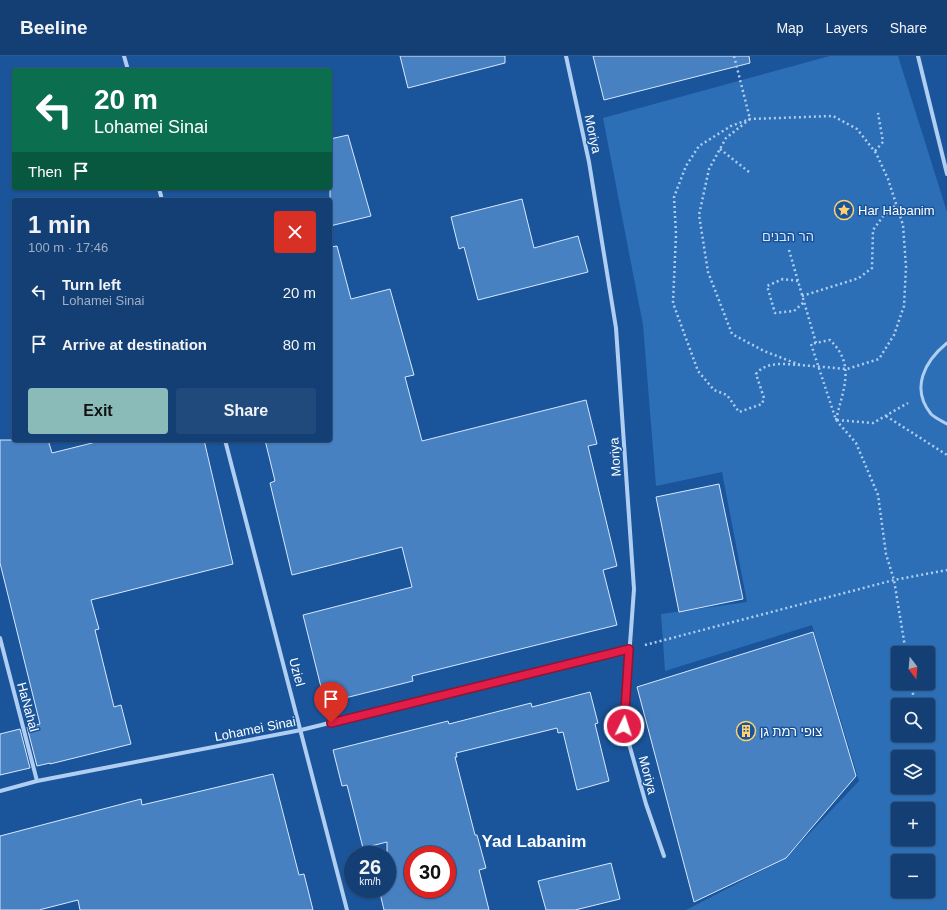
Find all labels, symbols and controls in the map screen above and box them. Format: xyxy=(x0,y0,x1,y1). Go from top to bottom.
text: Beeline xyxy=(20,17,88,38)
text: Map xyxy=(776,20,804,36)
text: Layers xyxy=(826,20,868,36)
text: Share xyxy=(890,20,927,36)
icon: left xyxy=(28,84,80,136)
text: 20 m xyxy=(94,84,158,115)
street label: Moriya xyxy=(582,113,605,155)
text: Lohamei Sinai xyxy=(94,117,208,137)
icon: arrive xyxy=(70,160,92,182)
text: Then xyxy=(28,163,62,180)
place icon: Har Habanim xyxy=(833,199,855,221)
place label: Har Habanim xyxy=(858,203,935,218)
text: 1 min xyxy=(28,211,91,238)
button: close xyxy=(274,211,316,253)
park label: הר הבנים xyxy=(762,229,814,244)
text: 100 m · 17:46 xyxy=(28,240,108,255)
text: Turn left xyxy=(62,276,121,293)
icon: left xyxy=(28,281,50,303)
text: 20 m xyxy=(283,284,316,301)
text: Lohamei Sinai xyxy=(62,293,144,308)
icon: arrive xyxy=(28,333,50,355)
text: Arrive at destination xyxy=(62,336,207,353)
text: 80 m xyxy=(283,336,316,353)
button: Exit xyxy=(28,388,168,434)
button: Share xyxy=(176,388,316,434)
street label: Moriya xyxy=(606,436,624,477)
north arrow xyxy=(891,646,935,690)
map controls xyxy=(891,646,935,898)
street label: Uziel xyxy=(286,656,308,688)
street label: HaNahal xyxy=(14,681,42,733)
pin xyxy=(314,682,348,723)
icon: arrive xyxy=(320,688,342,710)
button: search xyxy=(891,698,935,742)
position arrow xyxy=(603,705,645,747)
street label: Lohamei Sinai xyxy=(213,714,297,744)
building icon: צופי רמת גן xyxy=(735,720,757,742)
place label: צופי רמת גן xyxy=(760,724,822,739)
button: layers xyxy=(891,750,935,794)
street label: Moriya xyxy=(636,754,660,797)
button: + xyxy=(891,802,935,846)
district label: Yad Labanim xyxy=(482,832,586,851)
speed limit sign: 30 xyxy=(404,846,456,898)
button: − xyxy=(891,854,935,898)
text: 26 xyxy=(359,856,381,878)
text: km/h xyxy=(359,876,381,887)

